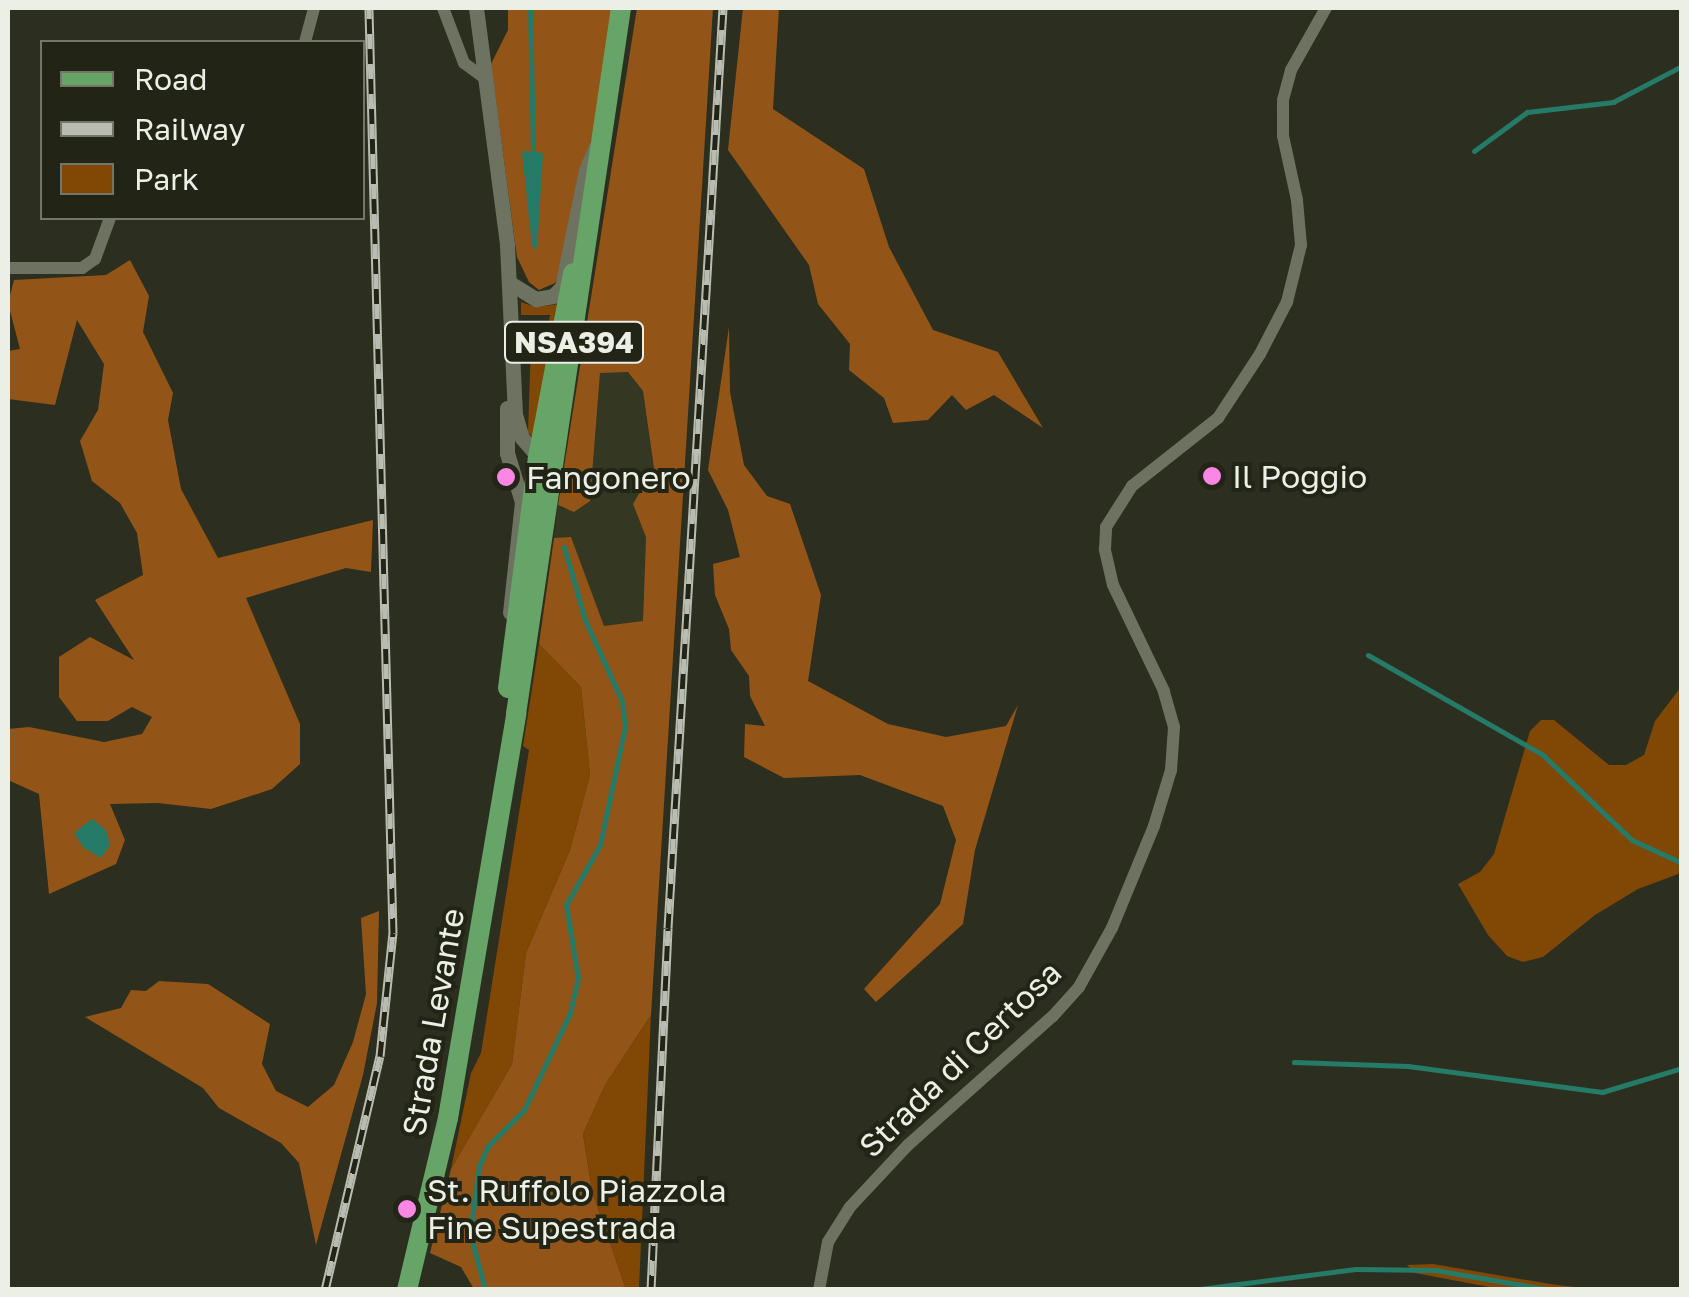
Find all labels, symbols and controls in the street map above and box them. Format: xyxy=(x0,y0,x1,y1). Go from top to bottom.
legend xyxy=(40,40,365,220)
text: Road xyxy=(134,61,208,97)
text: Railway xyxy=(134,111,245,147)
text: Park xyxy=(134,161,199,197)
road number: NSA394 xyxy=(504,317,644,367)
place label: Il Poggio xyxy=(1232,457,1367,495)
place label: Fangonero xyxy=(526,458,691,496)
marker: Il Poggio xyxy=(1201,465,1223,487)
marker: Fangonero xyxy=(495,466,517,488)
street label: Strada Levante xyxy=(394,905,472,1139)
street label: Strada di Certosa xyxy=(851,953,1069,1165)
place label: St. Ruffolo Piazzola Fine Supestrada xyxy=(427,1172,726,1247)
marker: St. Ruffolo Piazzola Fine Supestrada xyxy=(396,1198,418,1220)

